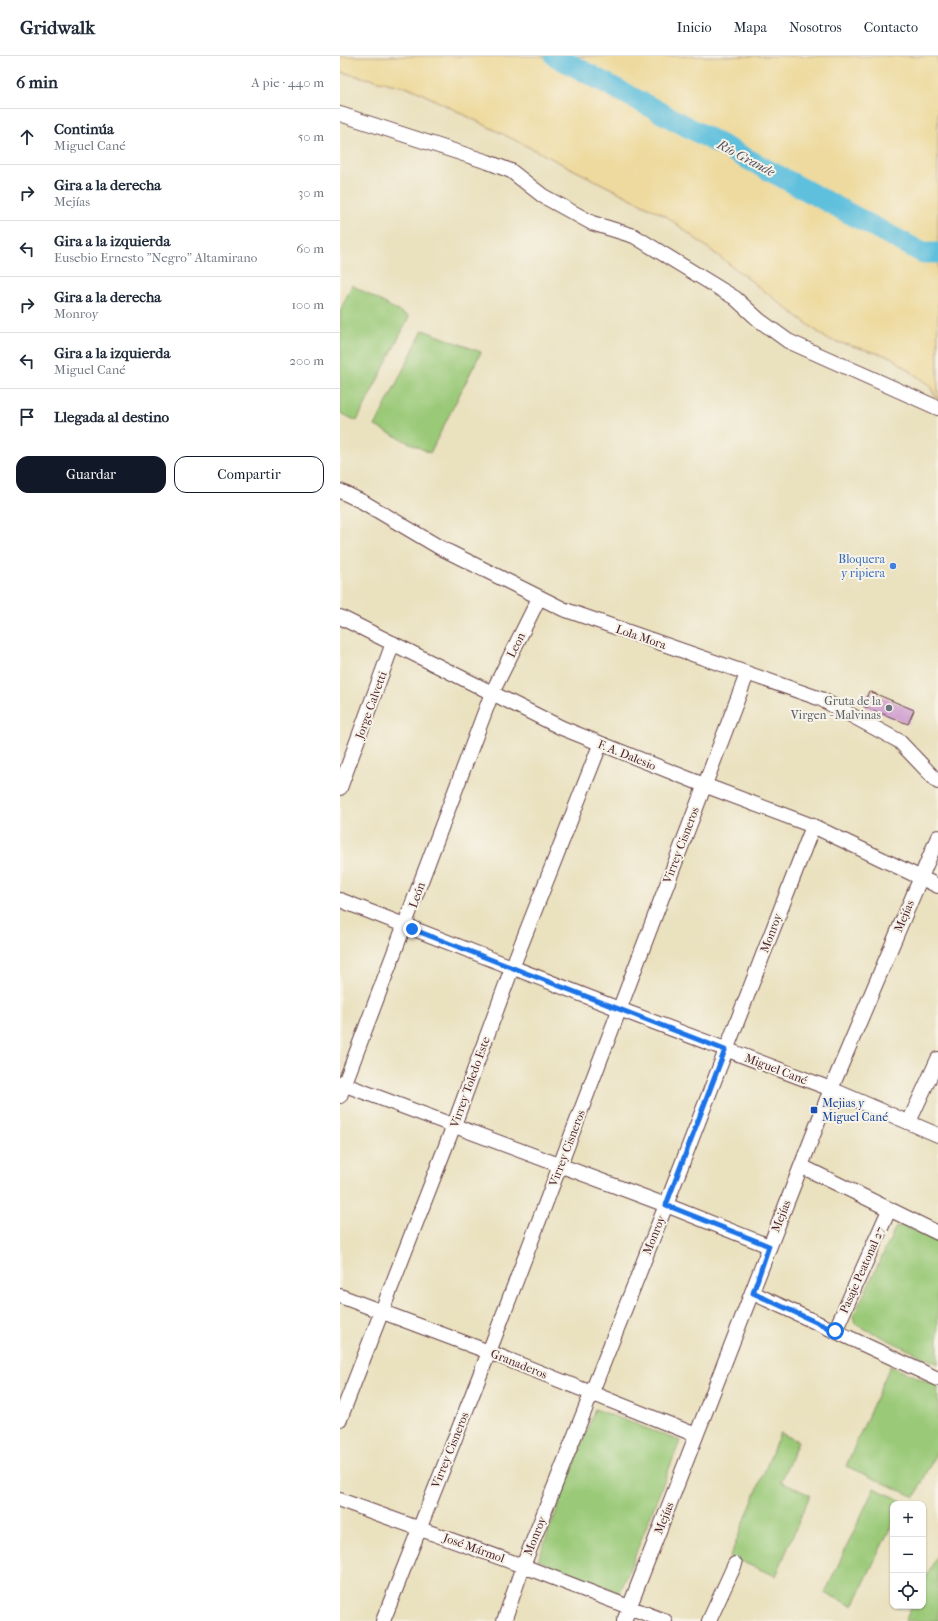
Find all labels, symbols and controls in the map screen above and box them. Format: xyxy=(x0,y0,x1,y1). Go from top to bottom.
text: Gridwalk xyxy=(20,17,95,39)
text: Inicio xyxy=(677,19,712,36)
text: Mapa xyxy=(734,19,767,36)
text: Nosotros xyxy=(789,19,842,36)
text: Contacto xyxy=(864,19,918,36)
text: 6 min xyxy=(16,72,58,92)
text: A pie · 440 m xyxy=(251,75,324,90)
text: Continúa xyxy=(54,120,114,138)
icon: ahead xyxy=(16,126,38,148)
text: 50 m xyxy=(298,129,324,144)
water label: Río Grande xyxy=(714,136,778,180)
text: Miguel Cané xyxy=(54,138,126,153)
text: Gira a la derecha xyxy=(54,176,161,194)
icon: right xyxy=(16,182,38,204)
text: 30 m xyxy=(298,185,324,200)
text: Mejías xyxy=(54,194,90,209)
text: Gira a la izquierda xyxy=(54,232,170,250)
icon: left xyxy=(16,238,38,260)
text: 60 m xyxy=(296,241,324,256)
text: Eusebio Ernesto "Negro" Altamirano xyxy=(54,250,257,265)
text: Gira a la derecha xyxy=(54,288,161,306)
icon: right xyxy=(16,294,38,316)
text: 100 m xyxy=(291,297,324,312)
text: Monroy xyxy=(54,306,98,321)
text: Gira a la izquierda xyxy=(54,344,170,362)
icon: left xyxy=(16,350,38,372)
text: 200 m xyxy=(289,353,324,368)
text: Miguel Cané xyxy=(54,362,126,377)
icon: arrive xyxy=(16,406,38,428)
text: Llegada al destino xyxy=(54,408,169,426)
button: Guardar xyxy=(16,456,166,493)
button: Compartir xyxy=(174,456,324,493)
place label: Bloquera y ripiera xyxy=(838,552,885,580)
marker: Bloquera y ripiera xyxy=(888,561,898,571)
street label: Lola Mora xyxy=(614,622,668,652)
street label: Leon xyxy=(504,630,528,660)
street label: Jorge Calvetti xyxy=(352,669,390,742)
place label: Gruta de la Virgen - Malvinas xyxy=(790,694,882,722)
marker: Gruta de la Virgen - Malvinas xyxy=(884,703,894,713)
street label: F. A. Dalesio xyxy=(596,737,658,773)
street label: Virrey Cisneros xyxy=(660,804,702,886)
street label: León xyxy=(406,880,428,910)
street label: Mejías xyxy=(891,897,917,934)
street label: Monroy xyxy=(757,911,785,955)
route end xyxy=(403,920,421,938)
street label: Virrey Toledo Este xyxy=(447,1035,493,1130)
street label: Miguel Cané xyxy=(743,1051,809,1087)
place label: Mejias y Miguel Cané xyxy=(822,1096,888,1124)
marker: Mejias y Miguel Cané xyxy=(809,1105,819,1115)
street label: Virrey Cisneros xyxy=(546,1107,588,1189)
street label: Mejías xyxy=(768,1197,794,1234)
street label: Monroy xyxy=(640,1213,668,1257)
street label: Pasaje Peatonal 27 xyxy=(837,1224,887,1315)
route start xyxy=(826,1322,844,1340)
street label: Granaderos xyxy=(489,1346,550,1382)
street label: Virrey Cisneros xyxy=(428,1410,472,1491)
street label: Mejías xyxy=(651,1499,677,1536)
map controls xyxy=(890,1501,926,1609)
button: + xyxy=(890,1501,926,1537)
street label: Monroy xyxy=(521,1514,549,1558)
street label: José Mármol xyxy=(441,1530,507,1566)
button: − xyxy=(890,1537,926,1573)
button: locate xyxy=(890,1573,926,1609)

